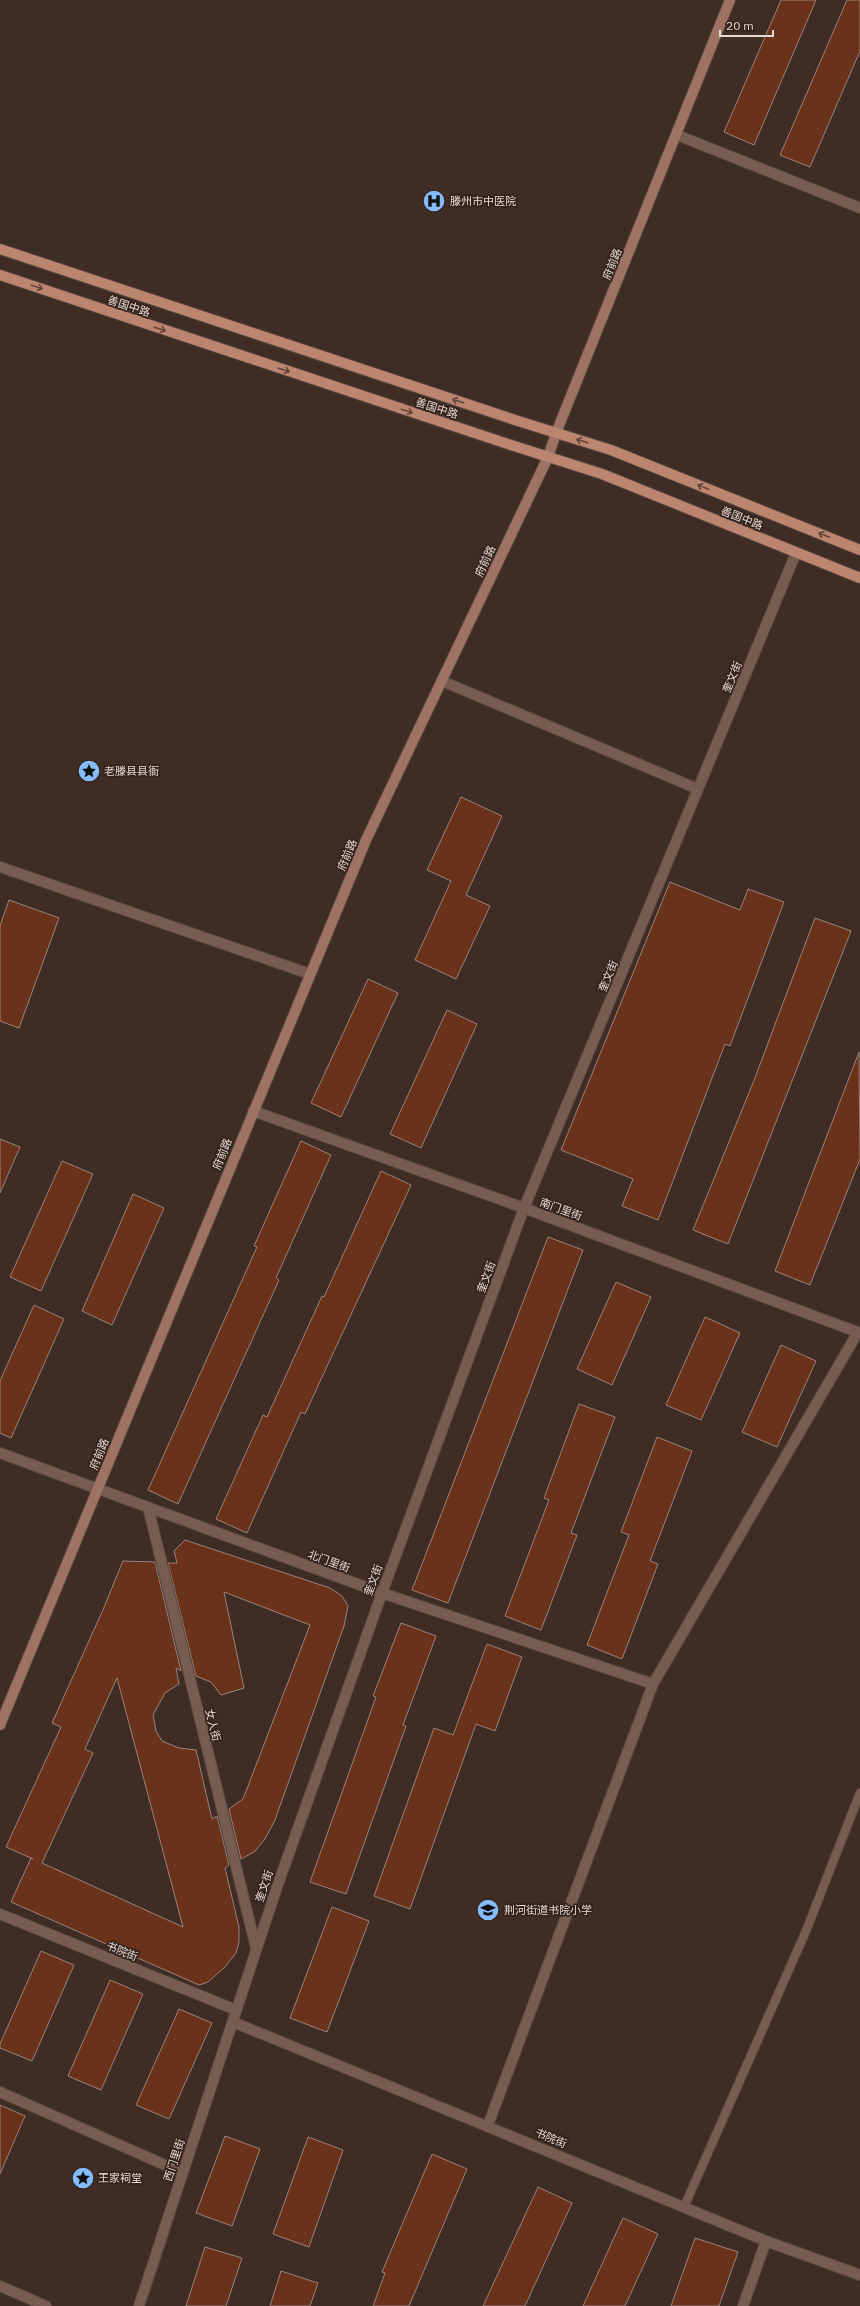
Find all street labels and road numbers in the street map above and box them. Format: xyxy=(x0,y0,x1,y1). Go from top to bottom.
street label: 府前路 xyxy=(599,246,625,282)
street label: 善国中路 xyxy=(106,293,152,319)
street label: 善国中路 xyxy=(414,395,460,421)
street label: 善国中路 xyxy=(719,503,765,533)
street label: 府前路 xyxy=(472,543,498,579)
street label: 奎文街 xyxy=(719,659,745,695)
street label: 府前路 xyxy=(334,837,360,873)
street label: 奎文街 xyxy=(595,958,621,994)
street label: 府前路 xyxy=(209,1136,235,1172)
street label: 南门里街 xyxy=(538,1195,584,1223)
street label: 奎文街 xyxy=(474,1259,498,1295)
street label: 府前路 xyxy=(86,1436,112,1472)
street label: 北门里街 xyxy=(306,1547,352,1575)
street label: 奎文街 xyxy=(361,1562,385,1598)
street label: 女人街 xyxy=(202,1707,224,1743)
street label: 奎文街 xyxy=(252,1868,276,1904)
street label: 书院街 xyxy=(104,1938,140,1964)
street label: 书院街 xyxy=(533,2125,569,2151)
street label: 西门里街 xyxy=(161,2137,187,2183)

